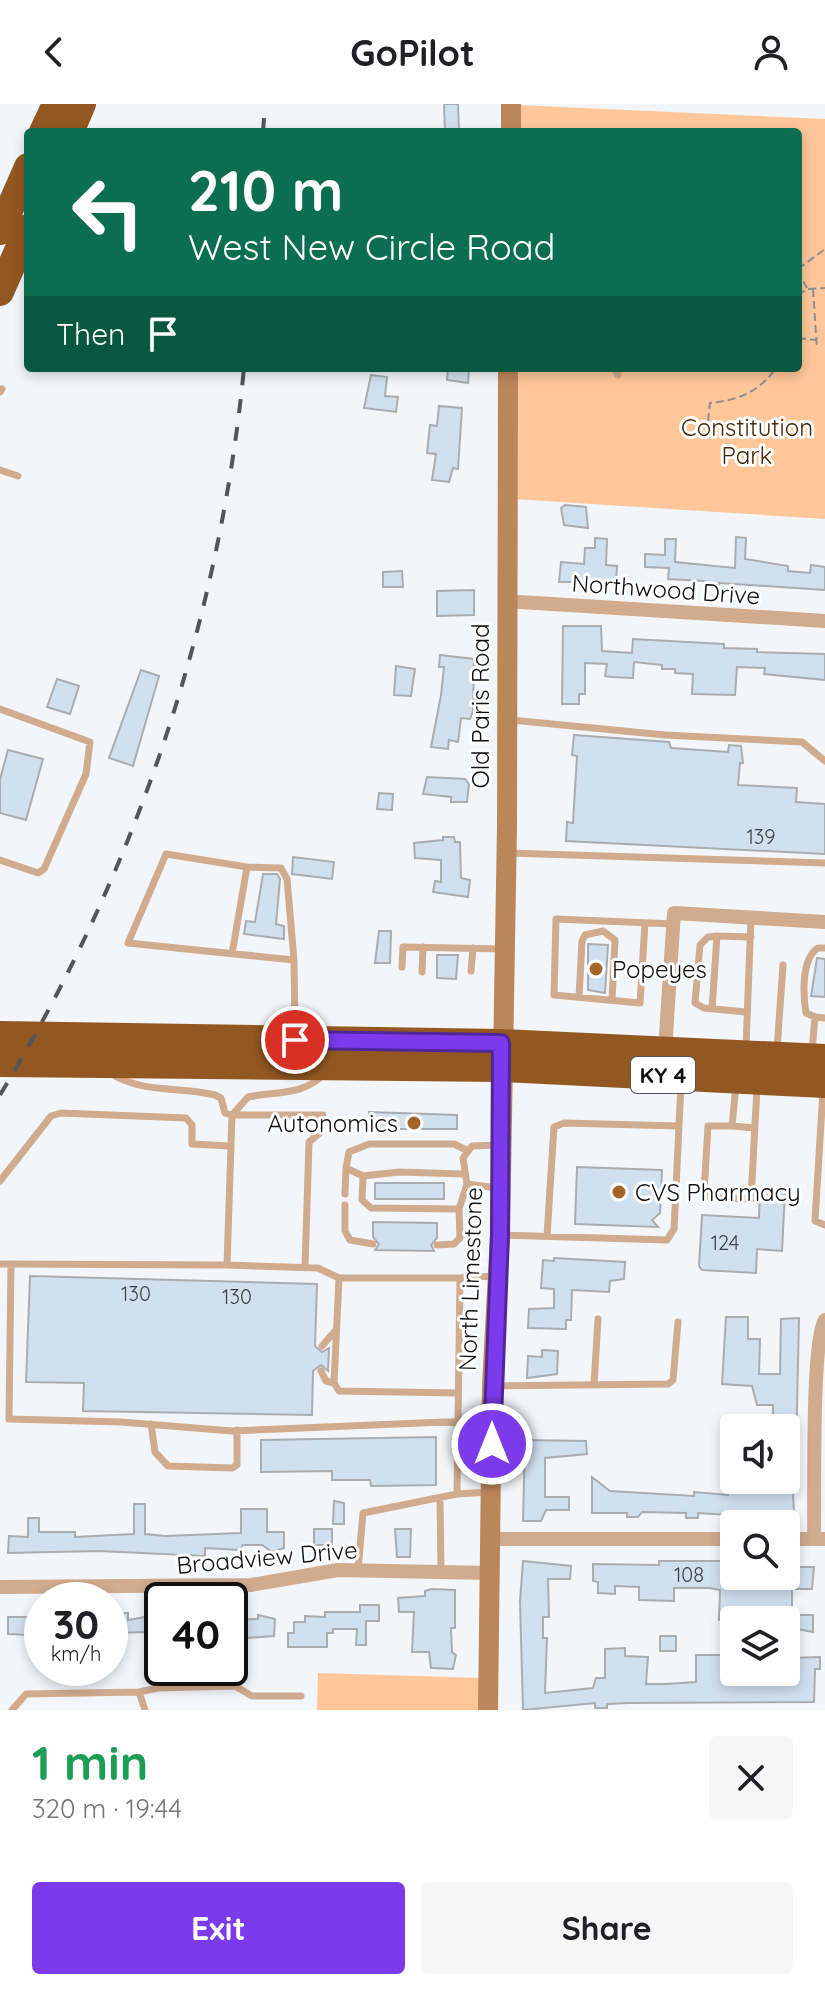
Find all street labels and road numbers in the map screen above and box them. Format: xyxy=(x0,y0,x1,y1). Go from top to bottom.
street label: Northwood Drive xyxy=(571,567,761,611)
street label: Old Paris Road xyxy=(465,623,495,789)
road number: KY 4 xyxy=(631,1057,695,1093)
street label: North Limestone xyxy=(452,1186,488,1372)
street label: Broadview Drive xyxy=(175,1534,359,1580)

